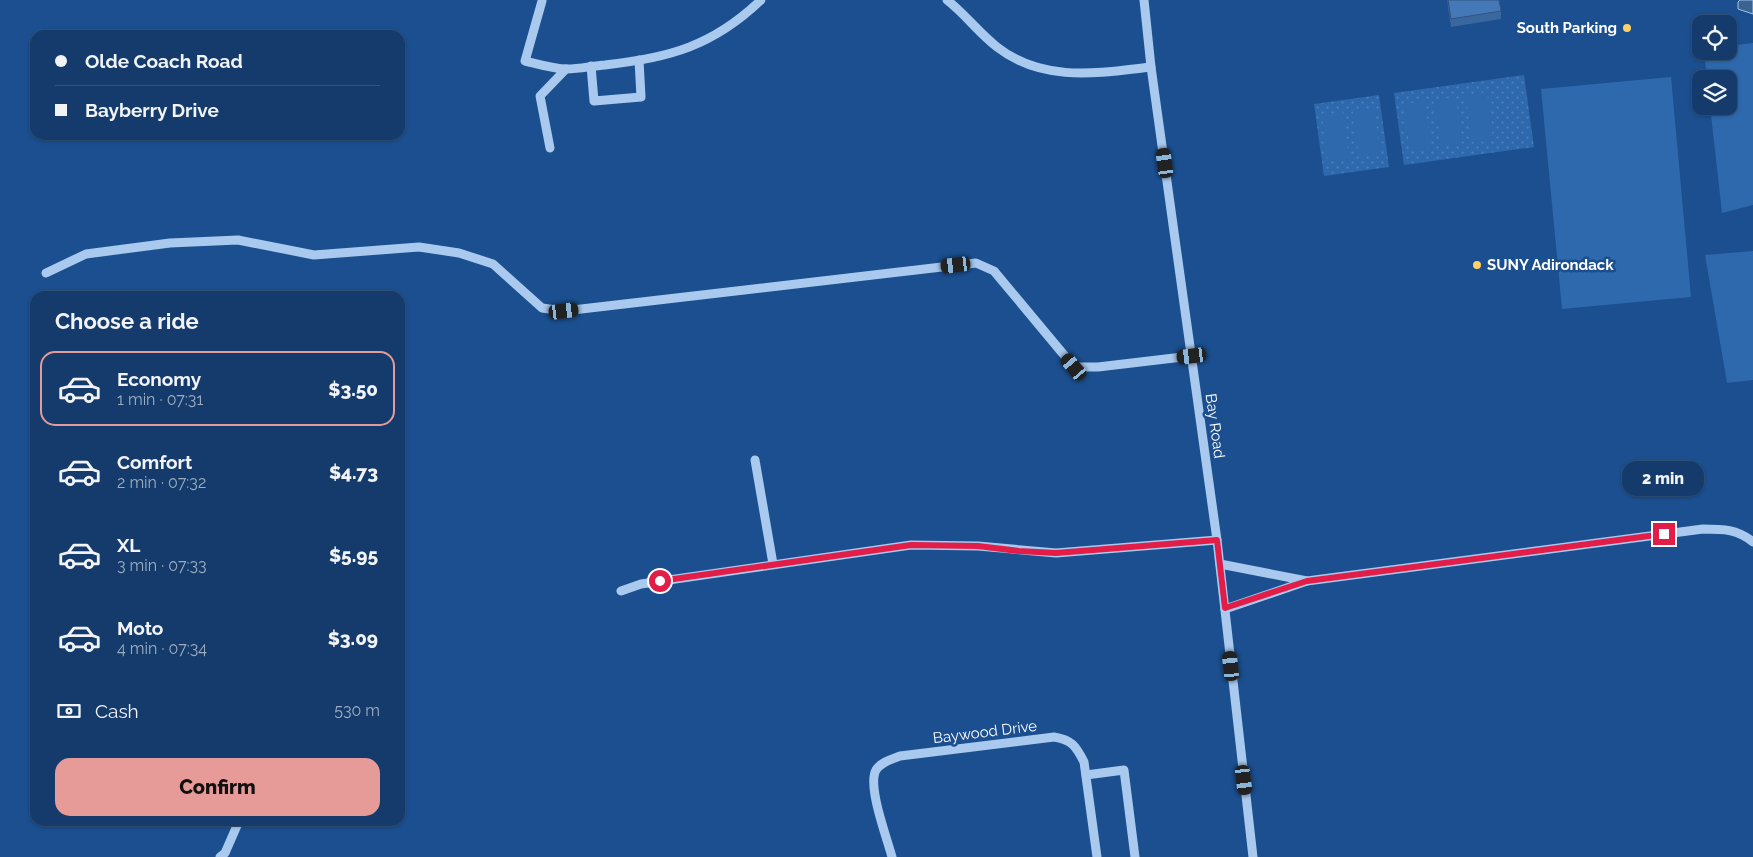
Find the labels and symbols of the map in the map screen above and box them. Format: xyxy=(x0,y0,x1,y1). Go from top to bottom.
place label: South Parking xyxy=(1517,19,1617,37)
marker: South Parking xyxy=(1621,22,1633,34)
car xyxy=(1155,147,1174,179)
car xyxy=(940,256,971,274)
place label: SUNY Adirondack xyxy=(1487,256,1614,274)
marker: SUNY Adirondack xyxy=(1471,259,1483,271)
car xyxy=(548,302,579,320)
car xyxy=(1176,347,1207,365)
car xyxy=(1058,351,1089,383)
street label: Bay Road xyxy=(1202,392,1228,460)
callout: 2 min xyxy=(1623,462,1705,496)
route end xyxy=(1653,523,1675,545)
route start xyxy=(649,570,671,592)
car xyxy=(1221,650,1240,682)
street label: Baywood Drive xyxy=(932,717,1038,747)
car xyxy=(1234,764,1253,796)

